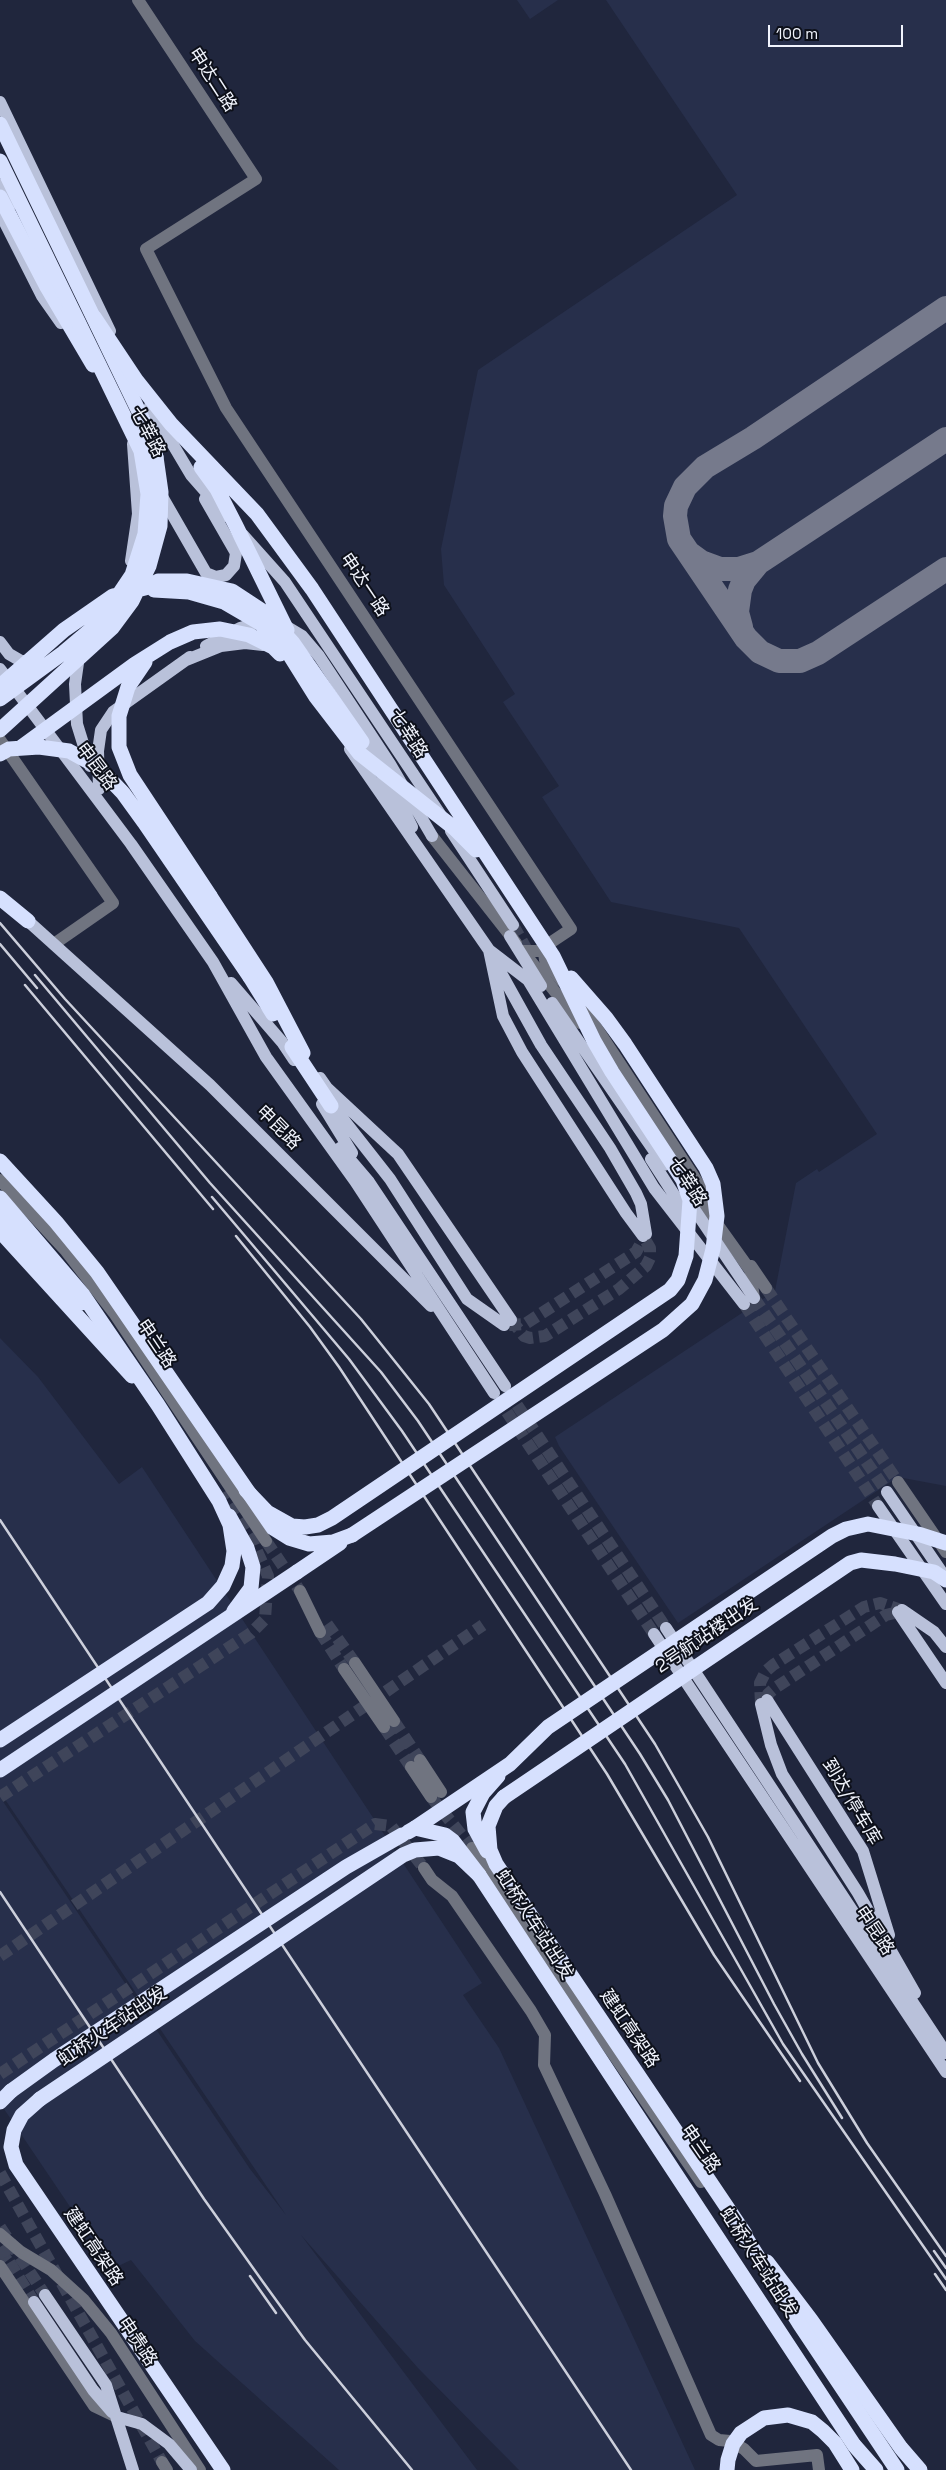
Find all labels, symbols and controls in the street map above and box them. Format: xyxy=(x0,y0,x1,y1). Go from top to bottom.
scale bar xyxy=(771,15,906,47)
text: 100 m xyxy=(776,24,818,43)
street label: 申达二路 xyxy=(183,44,241,116)
street label: 七莘路 xyxy=(125,403,169,461)
street label: 申达一路 xyxy=(335,549,393,621)
street label: 七莘路 xyxy=(384,705,432,763)
street label: 申昆路 xyxy=(71,739,121,795)
street label: 申昆路 xyxy=(251,1101,305,1155)
street label: 七莘路 xyxy=(663,1153,711,1211)
street label: 申兰路 xyxy=(132,1316,180,1372)
street label: 2号航站楼出发 xyxy=(652,1594,762,1678)
street label: 到达/停车库 xyxy=(817,1755,885,1849)
street label: 虹桥火车站出发 xyxy=(491,1866,577,1984)
street label: 申昆路 xyxy=(850,1903,898,1959)
street label: 虹桥火车站出发 xyxy=(55,1983,171,2071)
street label: 建虹高架路 xyxy=(595,1986,663,2072)
street label: 申兰路 xyxy=(676,2121,724,2177)
street label: 建虹高架路 xyxy=(59,2204,127,2290)
street label: 虹桥火车站出发 xyxy=(715,2204,801,2322)
street label: 申贵路 xyxy=(113,2314,161,2370)

